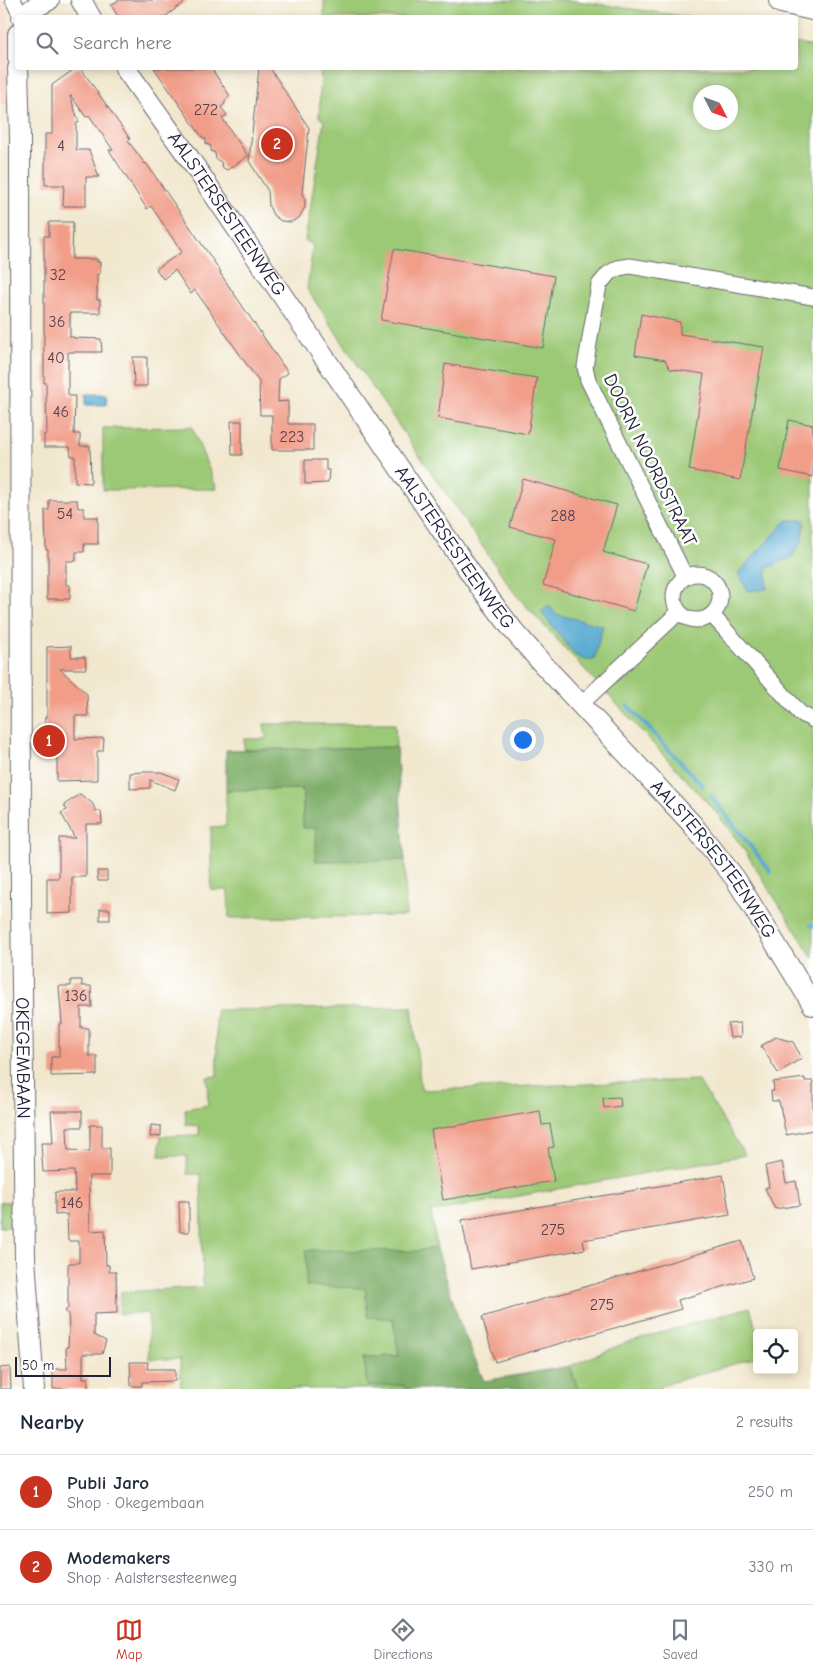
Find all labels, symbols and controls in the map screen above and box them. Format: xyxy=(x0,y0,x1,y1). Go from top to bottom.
search box xyxy=(15,15,798,70)
icon: search xyxy=(33,29,61,57)
text: Search here xyxy=(73,32,172,54)
north arrow xyxy=(693,85,738,130)
house number: 272 xyxy=(194,101,218,119)
pin: 2 xyxy=(261,125,293,163)
street label: AALSTERSESTEENWEG xyxy=(163,128,291,300)
house number: 4 xyxy=(57,137,65,155)
house number: 32 xyxy=(50,266,66,284)
house number: 36 xyxy=(49,313,65,331)
house number: 40 xyxy=(47,349,65,367)
street label: DOORN NOORDSTRAAT xyxy=(599,370,701,550)
house number: 46 xyxy=(53,403,69,421)
house number: 223 xyxy=(280,428,304,446)
street label: AALSTERSESTEENWEG xyxy=(390,462,519,633)
house number: 54 xyxy=(57,505,73,523)
house number: 288 xyxy=(551,507,575,525)
pin: 1 xyxy=(33,722,65,760)
your location xyxy=(510,727,536,753)
street label: AALSTERSESTEENWEG xyxy=(646,776,780,943)
house number: 136 xyxy=(64,987,88,1005)
street label: OKEGEMBAAN xyxy=(11,997,34,1119)
house number: 146 xyxy=(61,1194,83,1212)
house number: 275 xyxy=(541,1221,565,1239)
house number: 275 xyxy=(590,1296,614,1314)
map controls xyxy=(753,1329,798,1374)
button: locate xyxy=(753,1329,798,1374)
scale bar xyxy=(15,1354,111,1377)
text: 50 m xyxy=(22,1357,54,1374)
text: Nearby xyxy=(20,1410,84,1434)
text: 2 results xyxy=(736,1413,793,1431)
text: Publi Jaro xyxy=(67,1472,149,1494)
text: 1 xyxy=(33,1483,39,1501)
text: 250 m xyxy=(748,1483,793,1501)
text: Shop · Okegembaan xyxy=(67,1494,204,1512)
text: Modemakers xyxy=(67,1547,170,1569)
text: 2 xyxy=(32,1558,40,1576)
text: 330 m xyxy=(748,1558,793,1576)
text: Shop · Aalstersesteenweg xyxy=(67,1569,237,1587)
tab: Map xyxy=(115,1616,143,1663)
tab: Directions xyxy=(373,1616,433,1663)
tab: Saved xyxy=(663,1616,698,1663)

